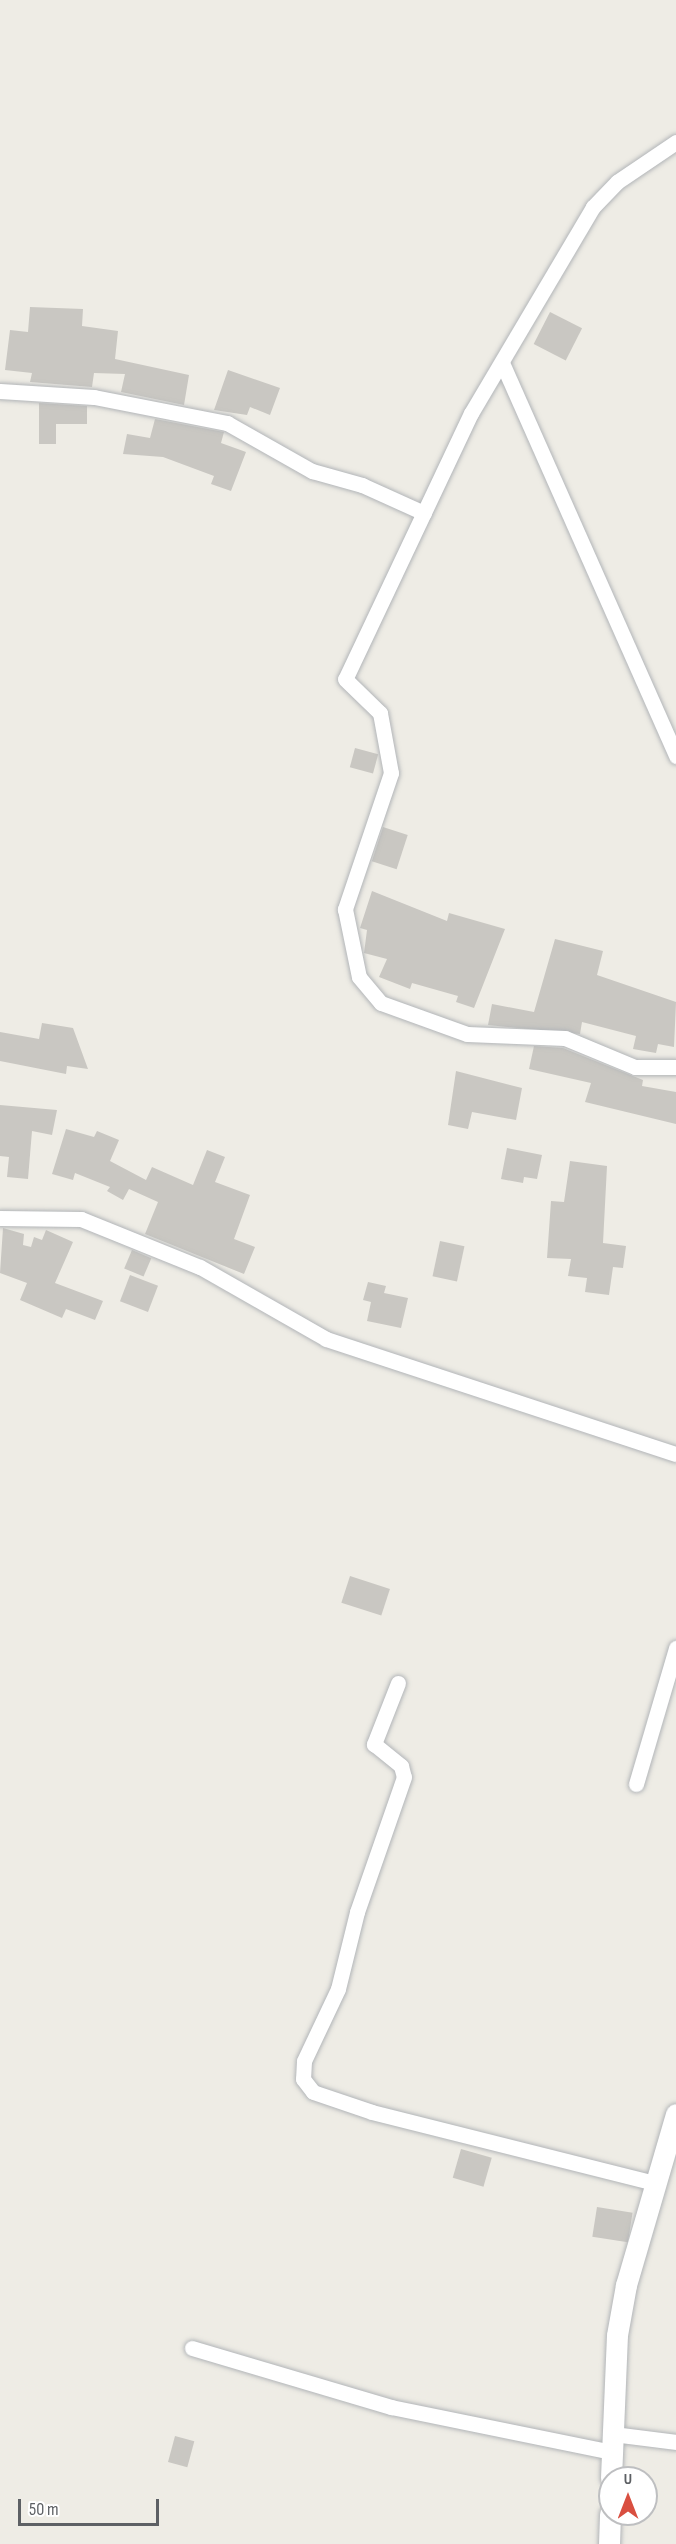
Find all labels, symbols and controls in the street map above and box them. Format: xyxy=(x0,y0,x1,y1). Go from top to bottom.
north arrow xyxy=(598,2466,658,2526)
text: U xyxy=(624,2470,632,2489)
scale bar xyxy=(21,2487,162,2525)
text: 50 m xyxy=(29,2499,59,2520)

